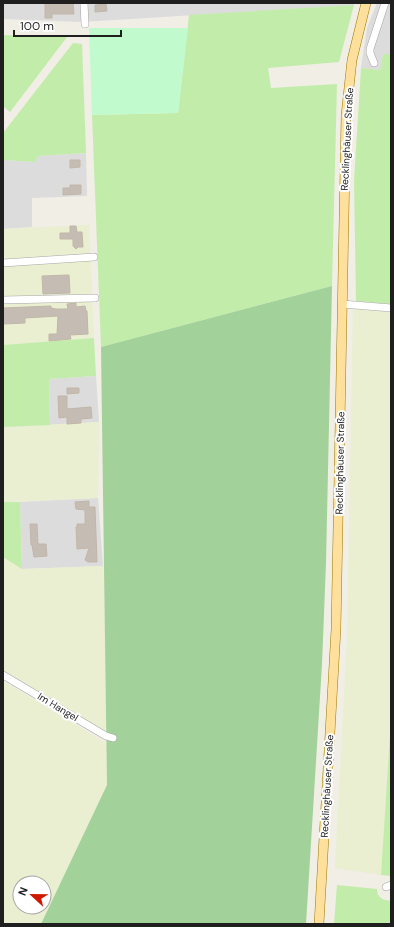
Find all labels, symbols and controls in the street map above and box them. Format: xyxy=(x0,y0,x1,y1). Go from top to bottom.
scale bar xyxy=(14,12,121,38)
text: 100 m xyxy=(20,18,54,34)
street label: Recklinghäuser Straße xyxy=(338,87,356,191)
street label: Recklinghäuser Straße xyxy=(333,411,347,515)
street label: Im Hangel xyxy=(35,690,81,724)
street label: Recklinghäuser Straße xyxy=(318,734,336,838)
north arrow xyxy=(12,875,52,915)
text: N xyxy=(15,885,31,898)

